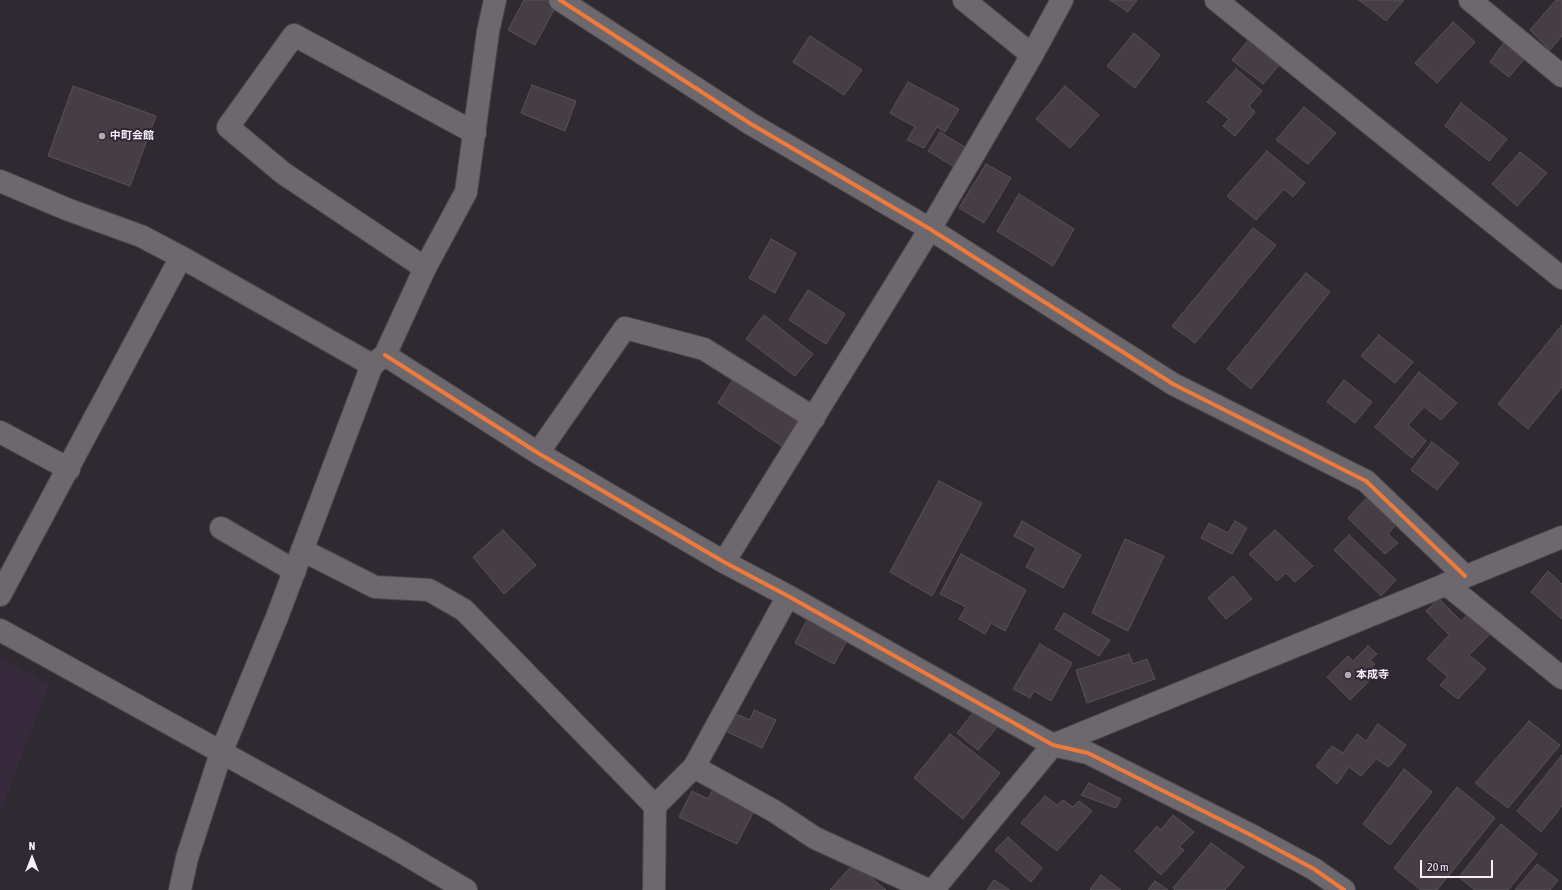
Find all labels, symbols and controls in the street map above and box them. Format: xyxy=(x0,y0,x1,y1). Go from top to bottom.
place label: 中町会館 xyxy=(110,129,154,143)
marker: 中町会館 xyxy=(97,131,107,141)
place label: 本成寺 xyxy=(1356,668,1389,682)
marker: 本成寺 xyxy=(1343,670,1353,680)
north arrow xyxy=(12,838,52,878)
text: N xyxy=(29,840,35,852)
scale bar xyxy=(1422,852,1495,878)
text: 20 m xyxy=(1427,860,1449,874)

